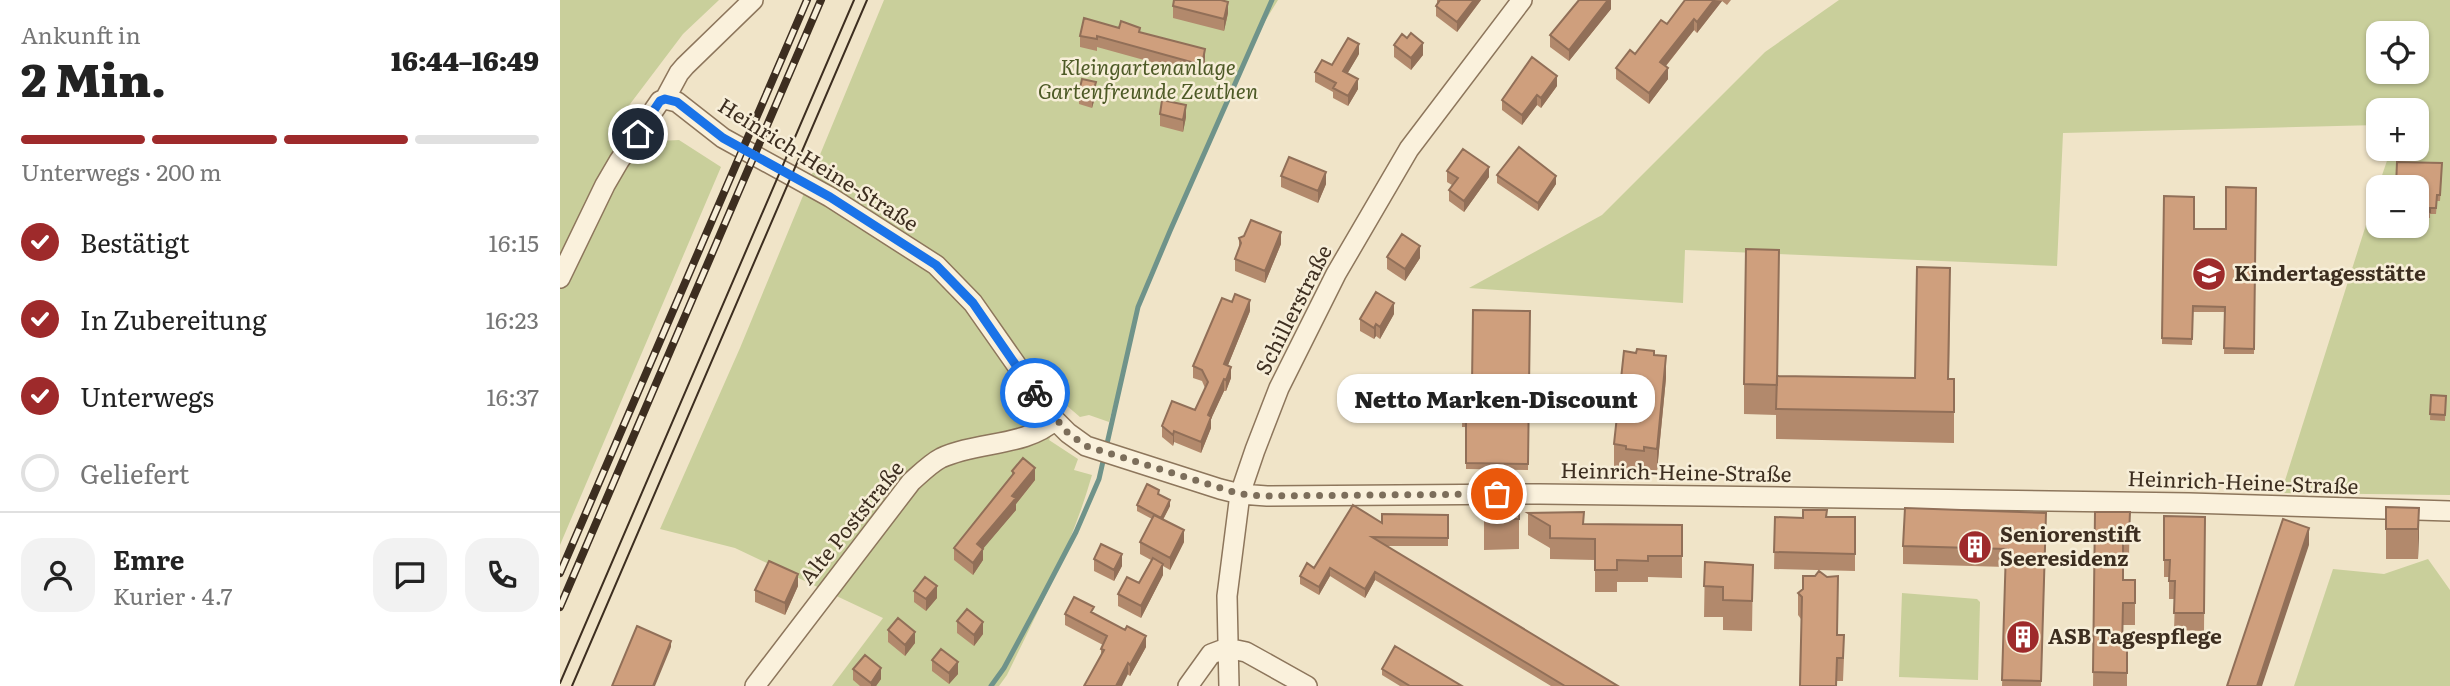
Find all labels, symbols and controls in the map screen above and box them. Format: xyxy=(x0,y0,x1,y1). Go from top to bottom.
text: Ankunft in xyxy=(21,17,141,51)
map controls xyxy=(2366,21,2429,238)
button: locate xyxy=(2366,21,2429,84)
text: 16:44–16:49 xyxy=(391,40,539,79)
text: 2 Min. xyxy=(21,43,166,111)
park label: Kleingartenanlage Gartenfreunde Zeuthen xyxy=(1038,50,1259,105)
street label: Heinrich-Heine-Straße xyxy=(713,88,926,237)
button: + xyxy=(2366,98,2429,161)
pin xyxy=(608,104,668,164)
icon: home xyxy=(619,115,657,153)
text: Unterwegs · 200 m xyxy=(21,154,222,188)
button: − xyxy=(2366,175,2429,238)
text: Bestätigt xyxy=(80,222,189,261)
icon: check xyxy=(21,223,59,261)
text: 16:15 xyxy=(489,225,539,259)
street label: Schillerstraße xyxy=(1246,238,1338,379)
school or university icon: Kindertagesstätte xyxy=(2190,255,2228,293)
place label: Kindertagesstätte xyxy=(2234,256,2426,287)
text: In Zubereitung xyxy=(80,299,267,338)
icon: check xyxy=(21,300,59,338)
text: 16:23 xyxy=(486,302,539,336)
courier xyxy=(1000,358,1070,428)
icon: bike xyxy=(1016,374,1054,412)
callout: Netto Marken-Discount xyxy=(1338,375,1656,424)
text: Unterwegs xyxy=(80,376,214,415)
icon: check xyxy=(21,377,59,415)
text: 16:37 xyxy=(486,379,539,413)
text: Netto Marken-Discount xyxy=(1354,381,1638,415)
text: Geliefert xyxy=(80,453,189,492)
street label: Alte Poststraße xyxy=(790,453,910,590)
street label: Heinrich-Heine-Straße xyxy=(1560,453,1792,488)
street label: Heinrich-Heine-Straße xyxy=(2127,461,2359,500)
pin xyxy=(1467,464,1527,524)
icon: bag xyxy=(1478,475,1516,513)
place label: Seniorenstift Seeresidenz xyxy=(2000,517,2142,572)
building icon: Seniorenstift Seeresidenz xyxy=(1956,528,1994,566)
button: person xyxy=(21,538,95,612)
button: chat xyxy=(373,538,447,612)
button: phone xyxy=(465,538,539,612)
text: Emre xyxy=(113,539,184,578)
text: Kurier · 4.7 xyxy=(113,578,233,612)
building icon: ASB Tagespflege xyxy=(2004,618,2042,656)
place label: ASB Tagespflege xyxy=(2048,619,2222,650)

